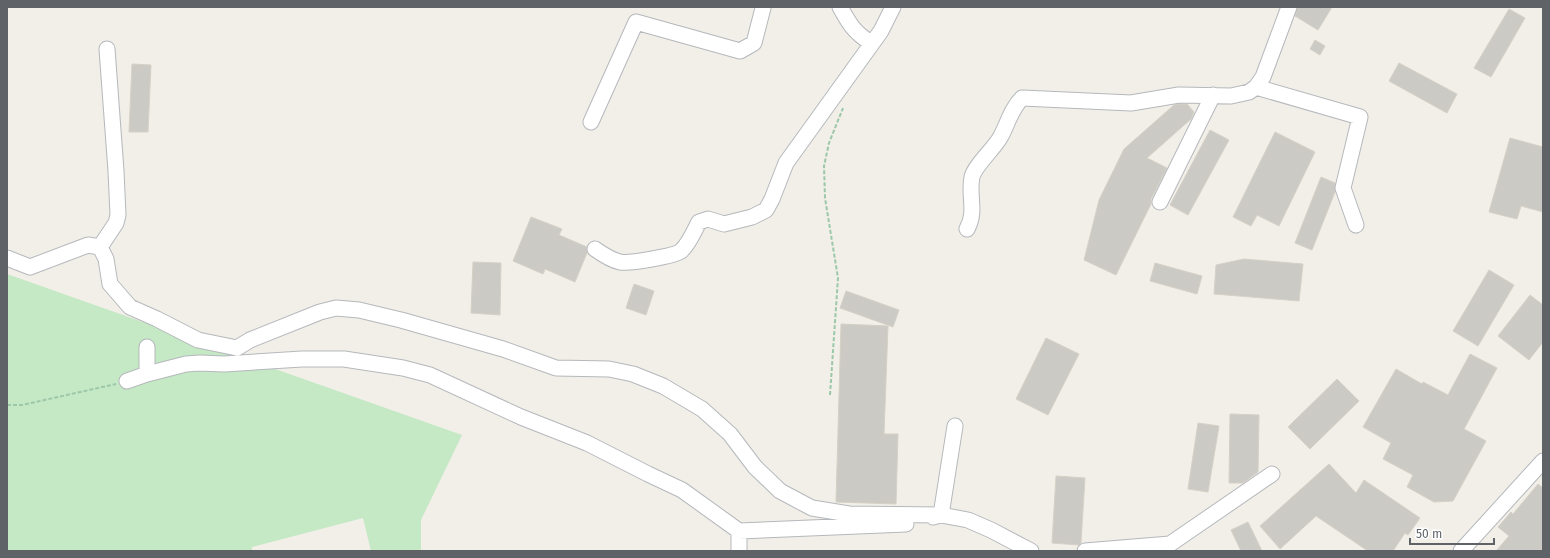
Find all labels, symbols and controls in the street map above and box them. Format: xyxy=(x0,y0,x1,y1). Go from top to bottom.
scale bar xyxy=(1410,520,1494,546)
text: 50 m xyxy=(1416,527,1442,541)

